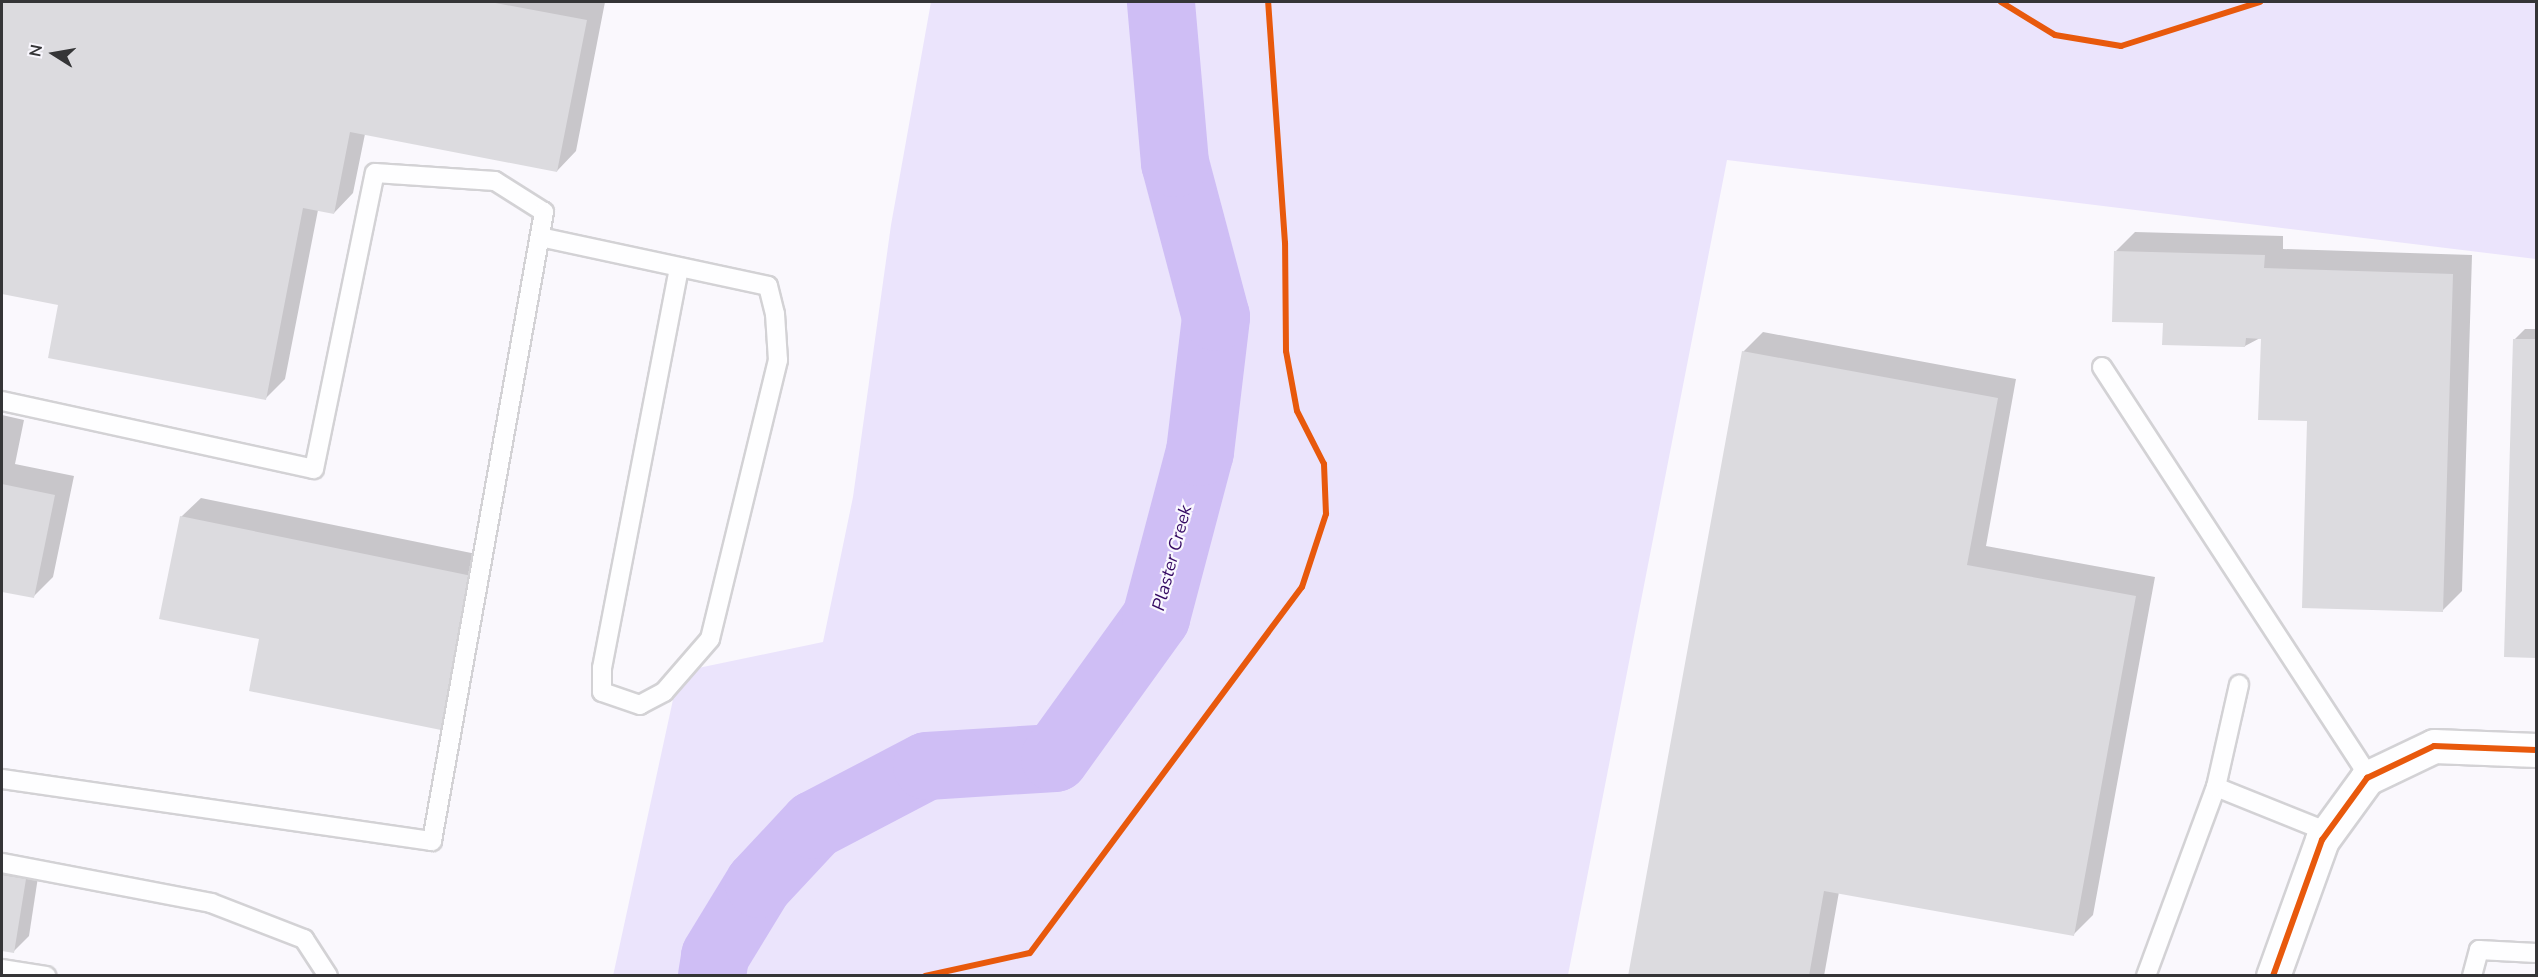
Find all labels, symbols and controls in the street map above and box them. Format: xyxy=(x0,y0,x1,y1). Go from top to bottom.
north arrow xyxy=(24,24,84,84)
text: N xyxy=(24,43,48,59)
water label: Plaster Creek xyxy=(1148,503,1196,613)

